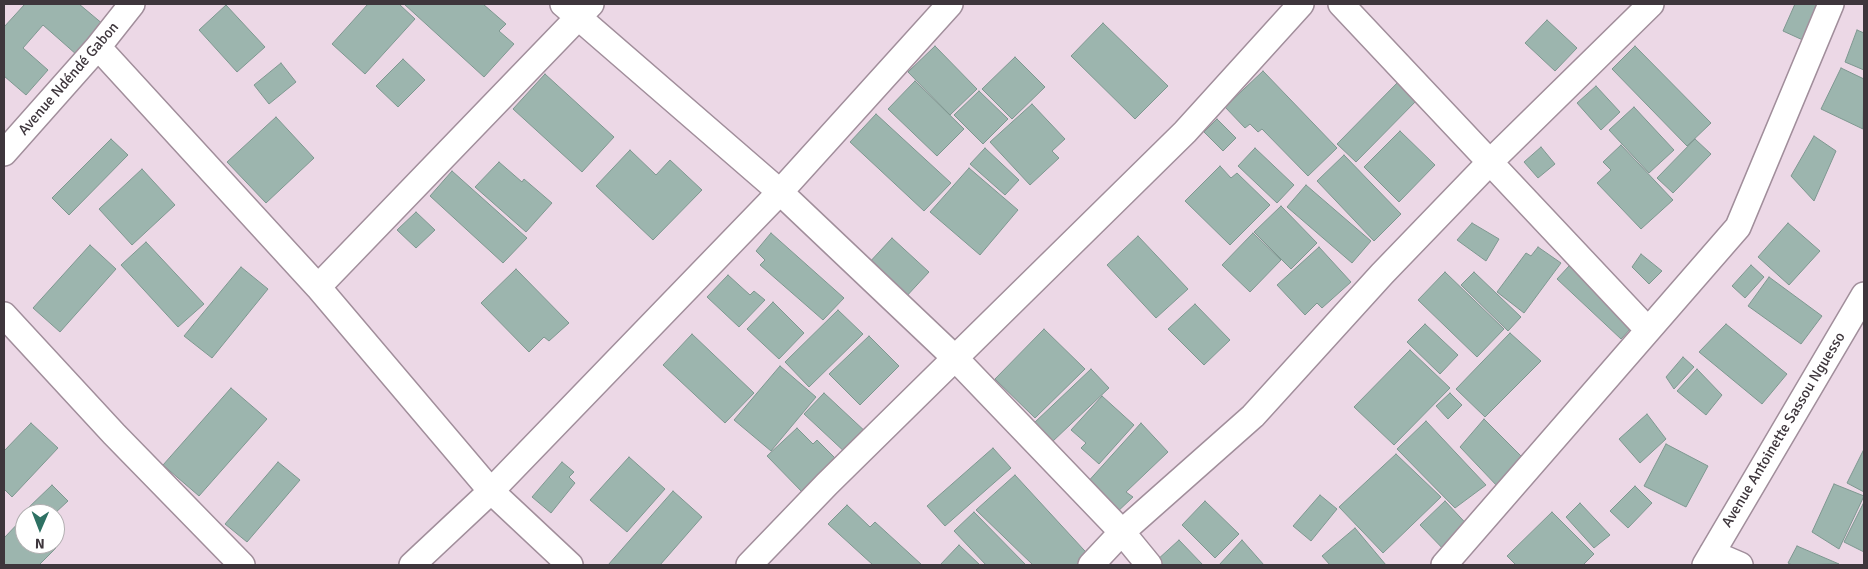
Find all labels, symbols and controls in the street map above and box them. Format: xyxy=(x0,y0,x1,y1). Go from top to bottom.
street label: Avenue Ndéndé Gabon xyxy=(15,19,123,139)
street label: Avenue Antoinette Sassou Nguesso xyxy=(1718,329,1850,531)
north arrow xyxy=(15,504,65,554)
text: N xyxy=(35,535,45,552)

